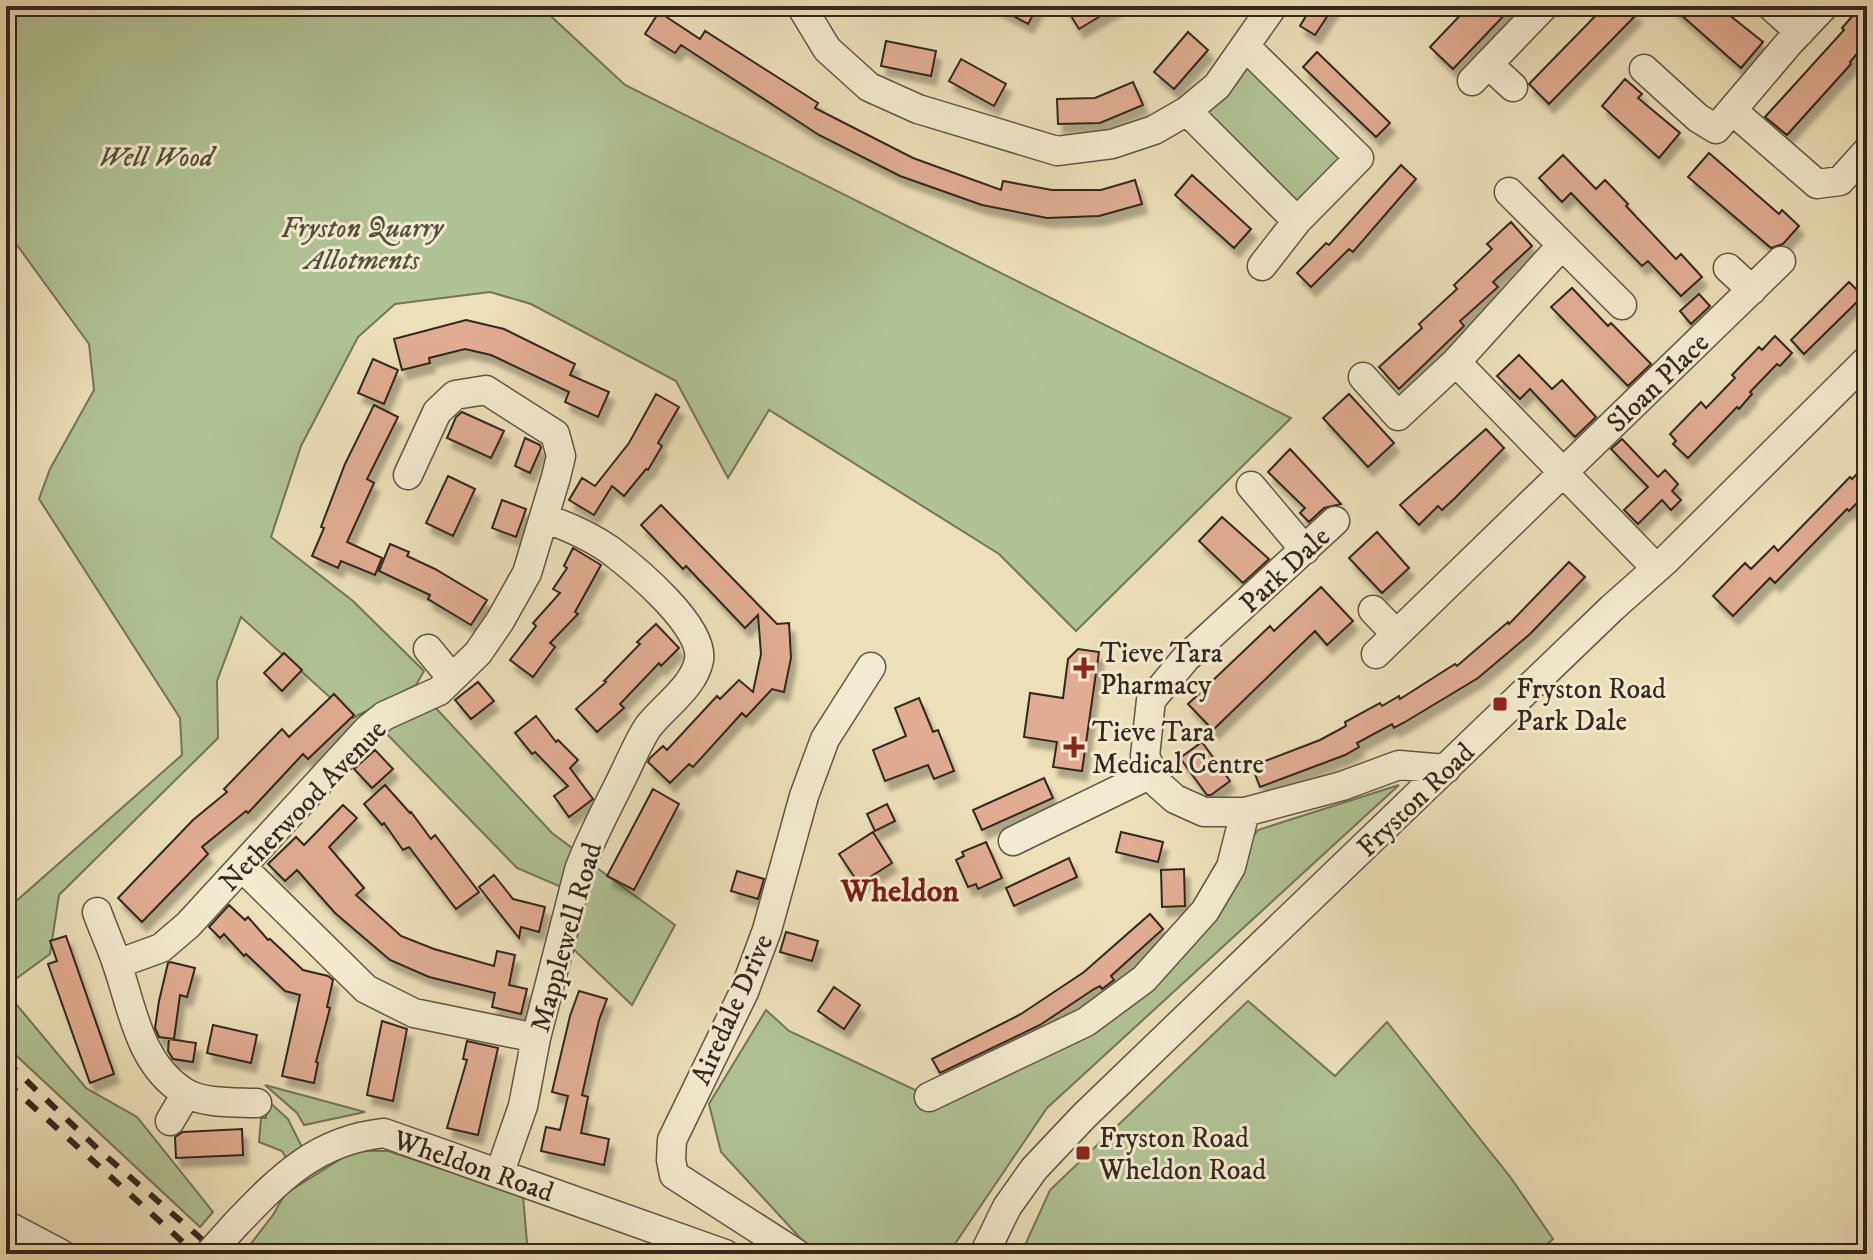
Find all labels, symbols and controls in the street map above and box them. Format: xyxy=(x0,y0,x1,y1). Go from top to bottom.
park label: Well Wood xyxy=(99,140,217,175)
park label: Fryston Quarry Allotments xyxy=(281,211,445,278)
street label: Sloan Place xyxy=(1599,326,1717,441)
street label: Park Dale xyxy=(1233,519,1338,621)
place label: Tieve Tara Pharmacy xyxy=(1100,636,1223,703)
marker: Tieve Tara Pharmacy xyxy=(1075,659,1093,677)
place label: Fryston Road Park Dale xyxy=(1516,672,1666,739)
marker: Fryston Road Park Dale xyxy=(1491,695,1509,713)
street label: Netherwood Avenue xyxy=(212,713,394,899)
place label: Tieve Tara Medical Centre xyxy=(1092,715,1264,782)
street label: Fryston Road xyxy=(1350,735,1482,865)
marker: Tieve Tara Medical Centre xyxy=(1063,736,1085,758)
street label: Mapplewell Road xyxy=(523,839,610,1036)
district label: Wheldon xyxy=(840,872,959,912)
street label: Airedale Drive xyxy=(684,929,781,1090)
place label: Fryston Road Wheldon Road xyxy=(1098,1121,1266,1188)
street label: Wheldon Road xyxy=(388,1122,558,1210)
marker: Fryston Road Wheldon Road xyxy=(1074,1144,1092,1162)

